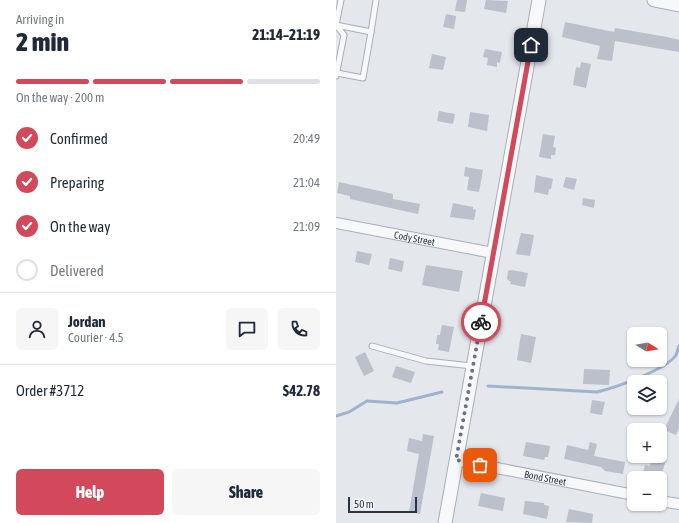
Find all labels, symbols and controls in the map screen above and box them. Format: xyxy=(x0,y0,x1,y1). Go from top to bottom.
text: Arriving in xyxy=(16,12,64,27)
text: 21:14–21:19 xyxy=(252,26,320,43)
text: 2 min xyxy=(16,27,69,57)
pin xyxy=(514,28,548,62)
icon: home xyxy=(520,34,542,56)
text: On the way · 200 m xyxy=(16,90,104,105)
icon: check xyxy=(16,127,38,149)
text: Confirmed xyxy=(50,130,108,147)
text: 20:49 xyxy=(293,131,320,146)
icon: check xyxy=(16,171,38,193)
text: Preparing xyxy=(50,174,104,191)
text: 21:04 xyxy=(293,175,320,190)
icon: check xyxy=(16,215,38,237)
text: On the way xyxy=(50,218,111,235)
text: 21:09 xyxy=(293,219,320,234)
street label: Cody Street xyxy=(393,229,436,247)
text: Delivered xyxy=(50,262,104,279)
courier xyxy=(461,302,501,342)
button: person xyxy=(16,308,58,350)
button: chat xyxy=(226,308,268,350)
button: phone xyxy=(278,308,320,350)
icon: bike xyxy=(470,311,492,333)
text: Jordan xyxy=(68,313,106,330)
north arrow xyxy=(627,327,667,367)
map controls xyxy=(627,327,667,511)
text: Courier · 4.5 xyxy=(68,330,124,345)
button: layers xyxy=(627,375,667,415)
text: Order #3712 xyxy=(16,382,84,399)
text: $42.78 xyxy=(283,382,320,399)
button: + xyxy=(627,423,667,463)
pin xyxy=(463,448,497,482)
icon: bag xyxy=(469,454,491,476)
street label: Bond Street xyxy=(523,468,567,487)
button: Help xyxy=(16,469,164,515)
button: Share xyxy=(172,469,320,515)
button: − xyxy=(627,471,667,511)
scale bar xyxy=(348,495,417,514)
text: 50 m xyxy=(354,498,374,510)

